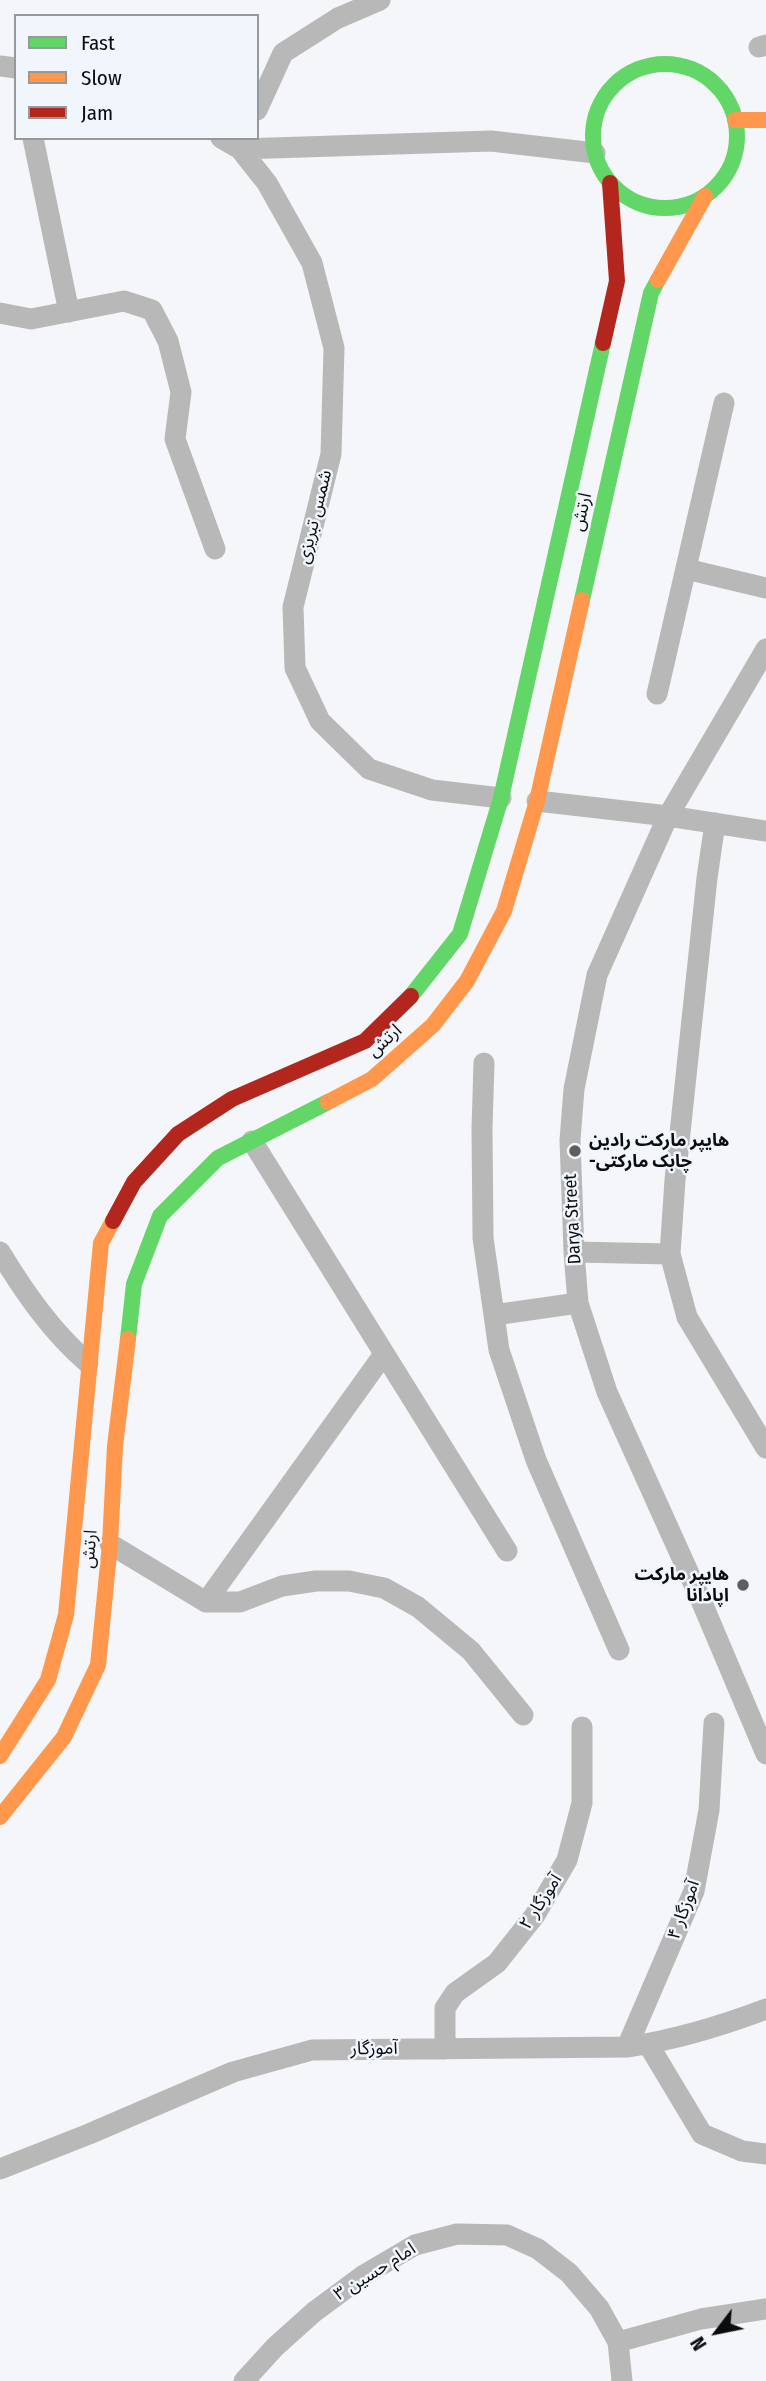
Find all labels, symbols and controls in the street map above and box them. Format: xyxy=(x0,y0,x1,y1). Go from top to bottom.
legend xyxy=(14,14,259,140)
text: Fast xyxy=(81,30,115,56)
text: Slow xyxy=(81,65,122,91)
text: Jam xyxy=(81,100,113,126)
street label: شمس تبریزی xyxy=(293,468,337,566)
street label: ارتش xyxy=(567,491,597,533)
street label: ارتش xyxy=(363,1020,407,1062)
place label: هایپر مارکت رادین -چابک مارکتی xyxy=(589,1130,729,1172)
marker: هایپر مارکت رادین -چابک مارکتی xyxy=(567,1143,583,1159)
street label: Darya Street xyxy=(560,1173,586,1265)
street label: ارتش xyxy=(78,1529,102,1569)
place label: هایپر مارکت اپادانا xyxy=(635,1564,729,1606)
marker: هایپر مارکت اپادانا xyxy=(735,1577,751,1593)
street label: آموزگار ۲ xyxy=(515,1870,567,1934)
street label: آموزگار ۴ xyxy=(663,1877,705,1943)
street label: آموزگار xyxy=(350,2038,398,2060)
street label: امام حسین ۳ xyxy=(330,2238,420,2306)
north arrow xyxy=(682,2297,752,2367)
text: N xyxy=(686,2332,712,2354)

